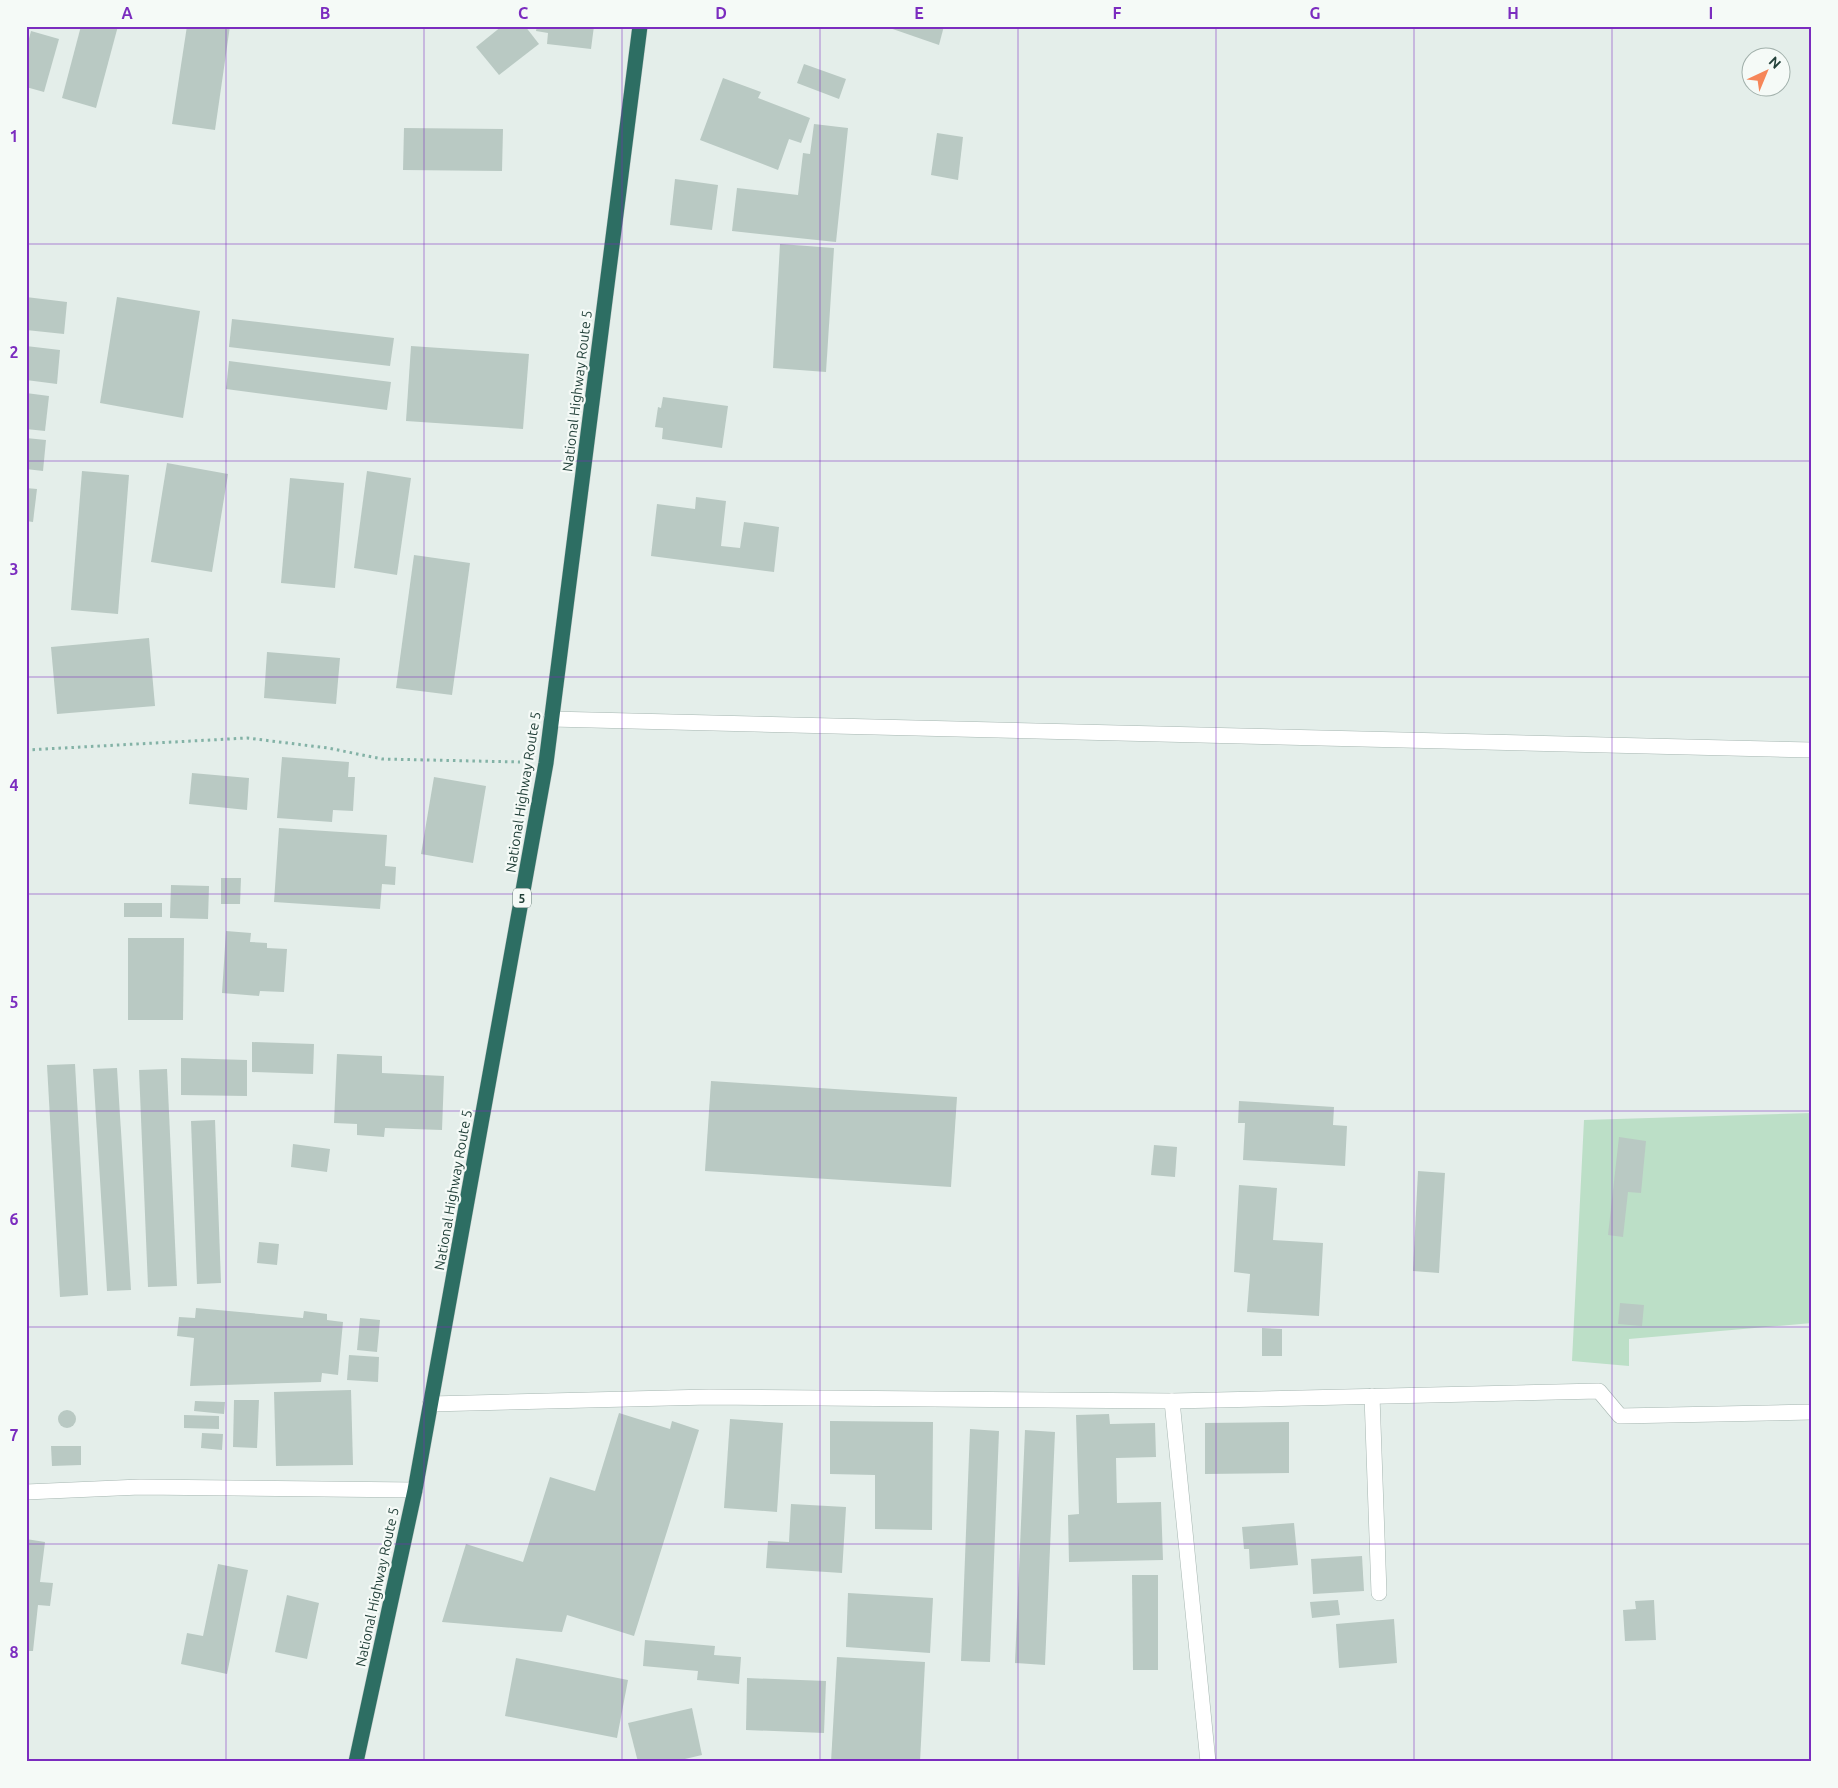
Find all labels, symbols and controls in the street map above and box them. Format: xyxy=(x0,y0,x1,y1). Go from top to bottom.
text: A xyxy=(121,4,133,22)
text: B xyxy=(320,4,330,22)
text: C xyxy=(518,4,528,22)
text: D xyxy=(715,4,727,22)
text: E xyxy=(914,4,924,22)
text: F xyxy=(1113,4,1122,22)
text: G xyxy=(1309,4,1321,22)
text: H xyxy=(1507,4,1519,22)
text: I xyxy=(1709,4,1713,22)
north arrow xyxy=(1740,48,1790,98)
text: N xyxy=(1766,53,1784,72)
text: 1 xyxy=(9,127,19,145)
street label: National Highway Route 5 xyxy=(559,309,595,473)
text: 2 xyxy=(9,343,19,361)
text: 3 xyxy=(9,560,19,578)
street label: National Highway Route 5 xyxy=(502,710,544,874)
text: 4 xyxy=(9,776,19,794)
road number: 5 xyxy=(513,888,531,908)
text: 5 xyxy=(9,993,19,1011)
street label: National Highway Route 5 xyxy=(431,1108,475,1272)
text: 6 xyxy=(9,1210,19,1228)
text: 7 xyxy=(9,1426,19,1444)
street label: National Highway Route 5 xyxy=(352,1506,402,1668)
text: 8 xyxy=(9,1643,19,1661)

